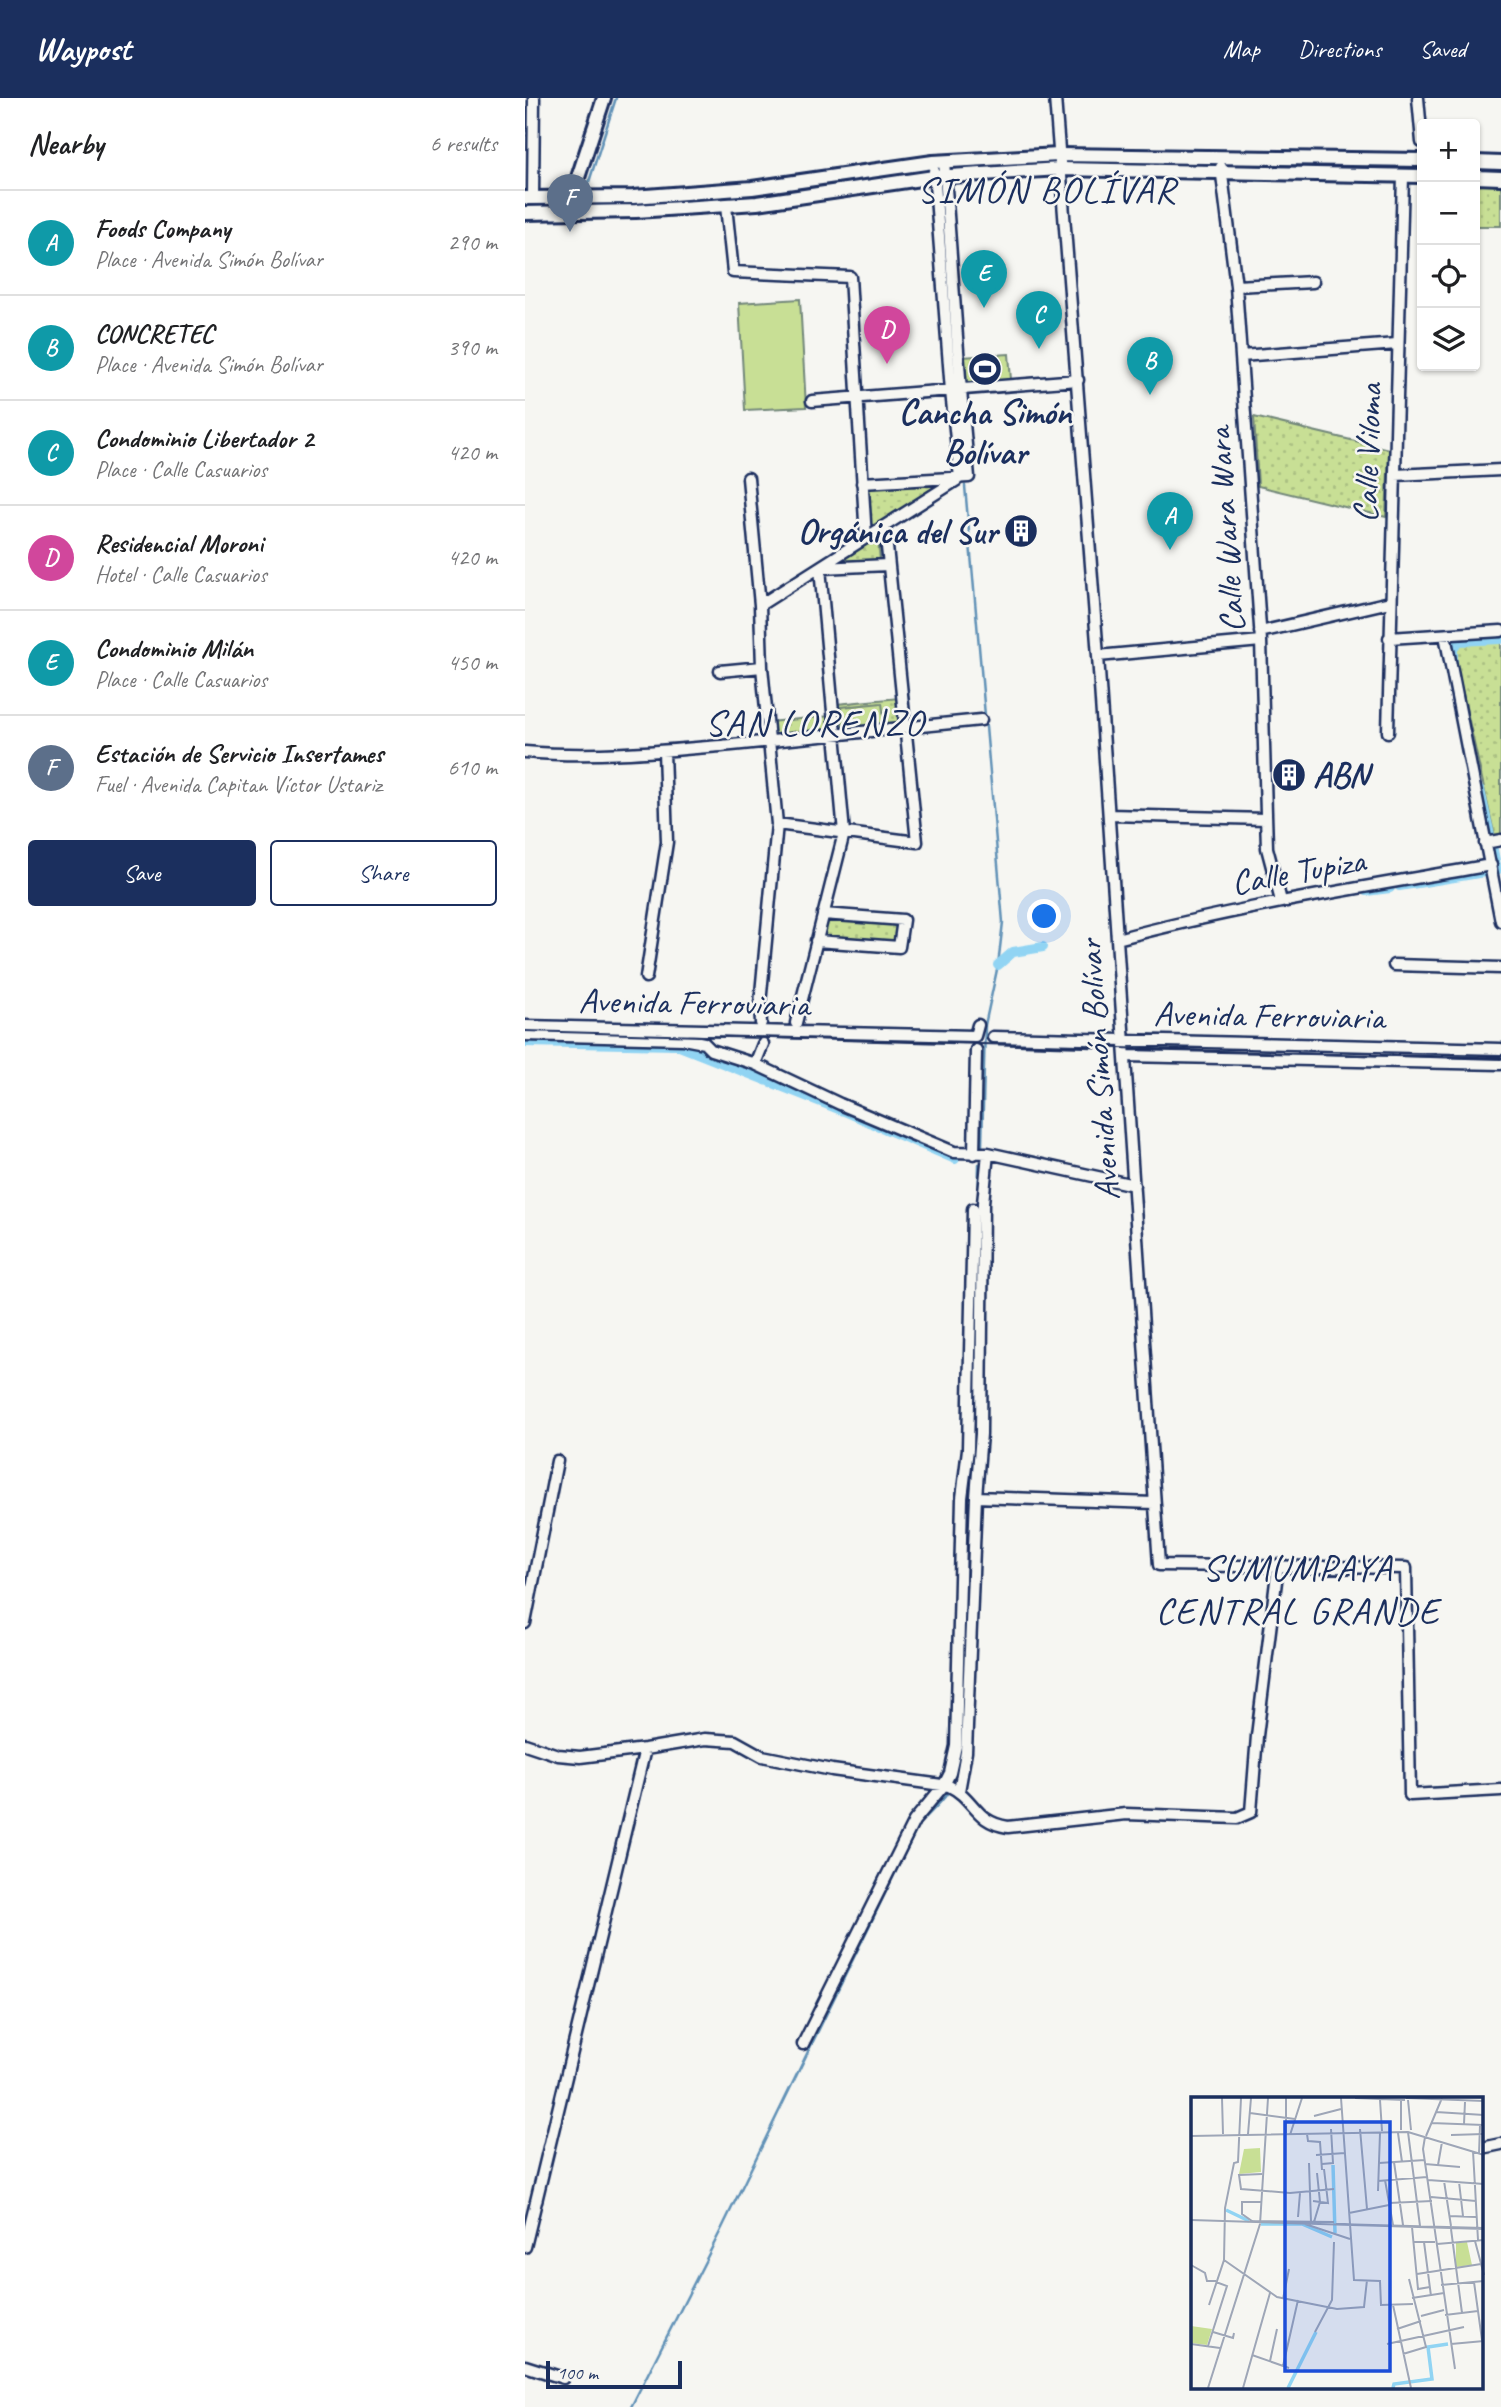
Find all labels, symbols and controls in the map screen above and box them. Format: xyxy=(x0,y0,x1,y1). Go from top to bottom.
text: Waypost xyxy=(35,28,131,70)
text: Map xyxy=(1223,34,1260,64)
text: Directions xyxy=(1298,34,1381,64)
text: Saved xyxy=(1419,34,1466,64)
map controls xyxy=(1417,119,1480,371)
button: + xyxy=(1417,119,1480,182)
text: Nearby xyxy=(28,125,104,163)
text: 6 results xyxy=(430,129,497,158)
district label: SIMÓN BOLÍVAR xyxy=(917,166,1179,213)
pin: F xyxy=(547,174,593,232)
button: − xyxy=(1417,182,1480,245)
text: Foods Company xyxy=(95,212,230,245)
text: A xyxy=(45,228,57,257)
text: 290 m xyxy=(448,228,497,257)
text: Place · Avenida Simón Bolívar xyxy=(95,245,323,274)
button: locate xyxy=(1417,245,1480,308)
pin: E xyxy=(961,250,1007,308)
pin: C xyxy=(1016,291,1062,349)
pin: D xyxy=(864,306,910,364)
button: layers xyxy=(1417,308,1480,371)
text: CONCRETEC xyxy=(95,317,213,350)
text: B xyxy=(45,333,57,362)
text: 390 m xyxy=(448,333,497,362)
pin: B xyxy=(1127,337,1173,395)
text: Place · Avenida Simón Bolívar xyxy=(95,350,323,379)
sports icon: Cancha Simón Bolívar xyxy=(966,350,1004,388)
street label: Calle Viloma xyxy=(1343,381,1392,523)
place label: Cancha Simón Bolívar xyxy=(899,390,1072,475)
text: Condominio Libertador 2 xyxy=(95,422,313,455)
street label: Calle Wara Wara xyxy=(1196,423,1255,634)
text: C xyxy=(46,438,56,467)
text: 420 m xyxy=(448,438,497,467)
text: Place · Calle Casuarios xyxy=(95,455,267,484)
pin: A xyxy=(1147,492,1193,550)
place label: Orgánica del Sur xyxy=(798,509,1000,554)
building icon: Orgánica del Sur xyxy=(1002,512,1040,550)
text: Residencial Moroni xyxy=(95,527,263,560)
text: D xyxy=(44,543,58,572)
text: 420 m xyxy=(448,543,497,572)
text: Hotel · Calle Casuarios xyxy=(95,560,267,589)
text: Condominio Milán xyxy=(95,632,253,665)
text: E xyxy=(45,648,57,677)
text: 450 m xyxy=(448,648,497,677)
text: Place · Calle Casuarios xyxy=(95,665,267,694)
district label: SAN LORENZO xyxy=(705,699,927,746)
text: Estación de Servicio Insertames xyxy=(95,737,383,770)
text: F xyxy=(46,753,56,782)
text: 610 m xyxy=(448,753,497,782)
place label: ABN xyxy=(1313,753,1374,798)
building icon: ABN xyxy=(1270,756,1308,794)
text: Fuel · Avenida Capitan Víctor Ustariz xyxy=(95,770,382,799)
street label: Calle Tupiza xyxy=(1228,837,1370,905)
button: Save xyxy=(28,840,256,906)
button: Share xyxy=(270,840,497,906)
your location xyxy=(1027,899,1061,933)
street label: Avenida Simón Bolívar xyxy=(1067,935,1130,1202)
street label: Avenida Ferroviaria xyxy=(578,978,812,1027)
street label: Avenida Ferroviaria xyxy=(1153,991,1387,1040)
district label: SUMUMPAYA CENTRAL GRANDE xyxy=(1156,1544,1443,1634)
inset map xyxy=(1191,2097,1483,2390)
scale bar xyxy=(546,2358,683,2390)
text: 100 m xyxy=(557,2361,598,2385)

